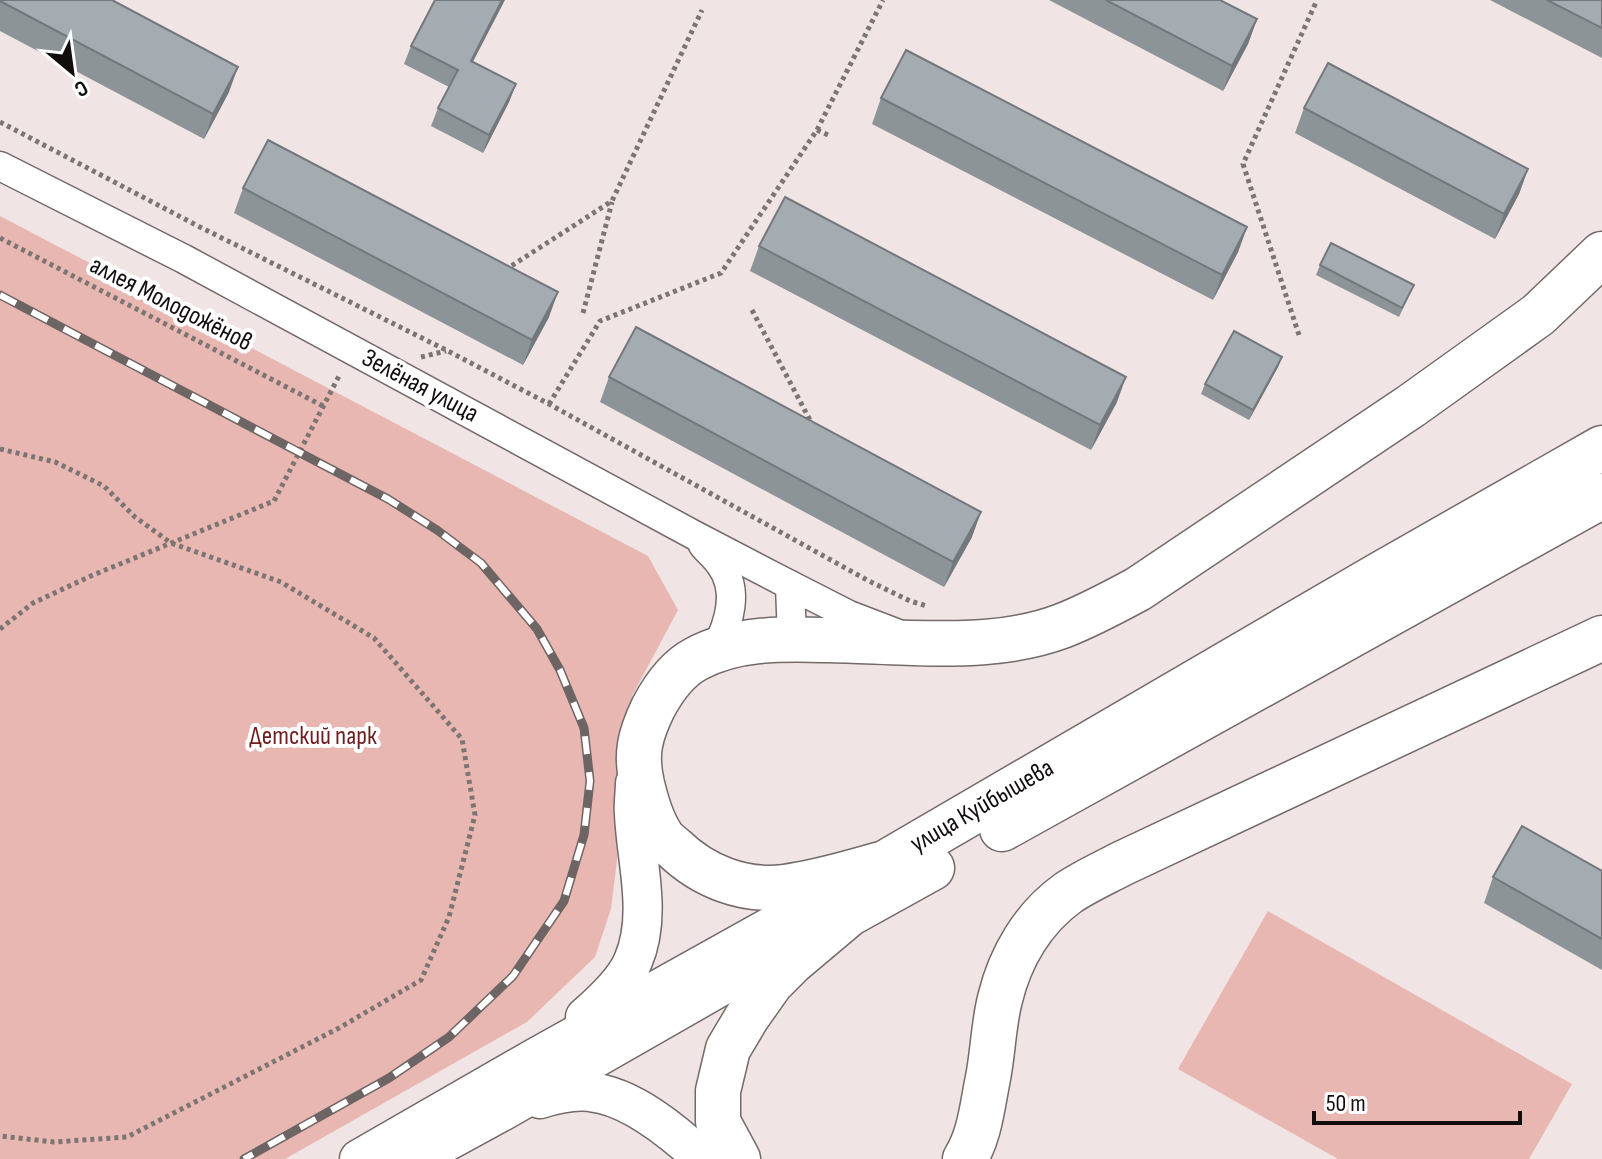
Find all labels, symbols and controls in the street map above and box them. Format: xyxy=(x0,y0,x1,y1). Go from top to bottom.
north arrow xyxy=(32,32,112,112)
text: С xyxy=(69,74,92,103)
street label: аллея Молодожёнов xyxy=(85,250,257,358)
street label: Зелёная улица xyxy=(356,342,484,430)
park label: Детский парк xyxy=(249,721,377,752)
street label: улица Куйбышева xyxy=(905,752,1059,860)
scale bar xyxy=(1314,1075,1520,1125)
text: 50 m xyxy=(1326,1089,1366,1118)

